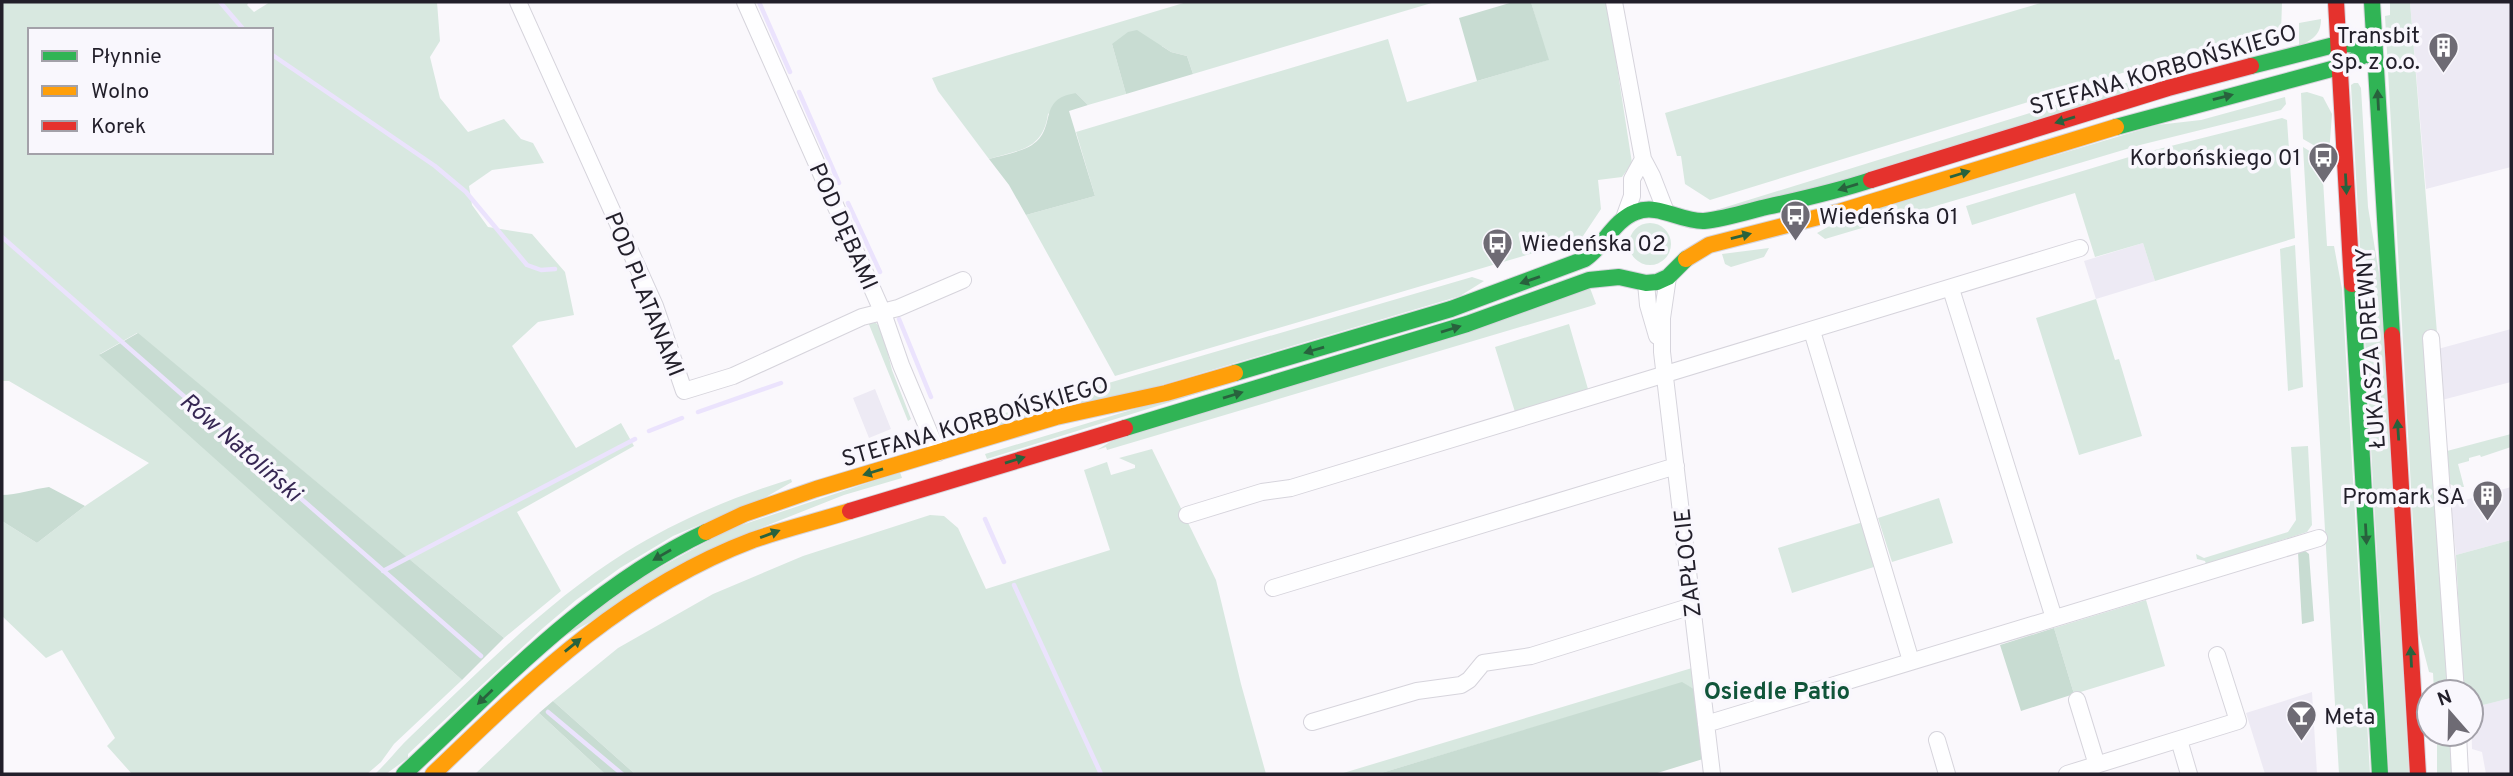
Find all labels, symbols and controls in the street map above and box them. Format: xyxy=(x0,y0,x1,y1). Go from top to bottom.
street label: STEFANA KORBOŃSKIEGO xyxy=(2027,18,2301,123)
place label: Transbit Sp. z o.o. xyxy=(2331,23,2420,78)
legend xyxy=(28,28,273,154)
building icon: Transbit Sp. z o.o. xyxy=(2426,31,2460,75)
text: Płynnie xyxy=(91,44,162,71)
text: Wolno xyxy=(91,79,149,106)
one-way arrow xyxy=(2373,89,2384,111)
one-way arrow xyxy=(2212,91,2234,102)
text: Korek xyxy=(91,114,146,141)
one-way arrow xyxy=(2054,116,2075,126)
bus stop icon: Korbońskiego 01 xyxy=(2307,140,2341,184)
place label: Korbońskiego 01 xyxy=(2130,145,2301,174)
street label: POD DĘBAMI xyxy=(801,159,883,295)
one-way arrow xyxy=(1950,169,1971,179)
one-way arrow xyxy=(2341,174,2352,196)
one-way arrow xyxy=(1837,183,1858,193)
bus stop icon: Wiedeńska 01 xyxy=(1779,199,1813,243)
place label: Wiedeńska 01 xyxy=(1819,204,1959,233)
street label: POD PLATANAMI xyxy=(596,208,689,381)
bus stop icon: Wiedeńska 02 xyxy=(1481,226,1515,270)
one-way arrow xyxy=(1731,230,1753,241)
place label: Wiedeńska 02 xyxy=(1521,231,1666,260)
street label: ŁUKASZA DREWNY xyxy=(2351,246,2394,449)
one-way arrow xyxy=(1520,275,1541,286)
one-way arrow xyxy=(1441,323,1462,334)
one-way arrow xyxy=(1303,345,1324,355)
street label: STEFANA KORBOŃSKIEGO xyxy=(839,370,1113,475)
water label: Rów Natoliński xyxy=(173,387,308,510)
one-way arrow xyxy=(1223,389,1244,399)
one-way arrow xyxy=(2392,419,2403,441)
one-way arrow xyxy=(1005,454,1026,464)
one-way arrow xyxy=(862,468,883,478)
building icon: Promark SA xyxy=(2471,479,2505,523)
place label: Promark SA xyxy=(2342,484,2465,513)
street label: ZAPŁOCIE xyxy=(1669,507,1710,619)
one-way arrow xyxy=(2361,523,2372,545)
one-way arrow xyxy=(760,528,781,539)
one-way arrow xyxy=(652,549,672,561)
one-way arrow xyxy=(564,638,581,653)
one-way arrow xyxy=(2405,646,2416,668)
district label: Osiedle Patio xyxy=(1704,678,1850,708)
north arrow xyxy=(2415,678,2485,748)
text: N xyxy=(2434,685,2455,713)
one-way arrow xyxy=(477,689,494,705)
bar icon: Meta xyxy=(2284,699,2318,743)
place label: Meta xyxy=(2324,704,2375,733)

